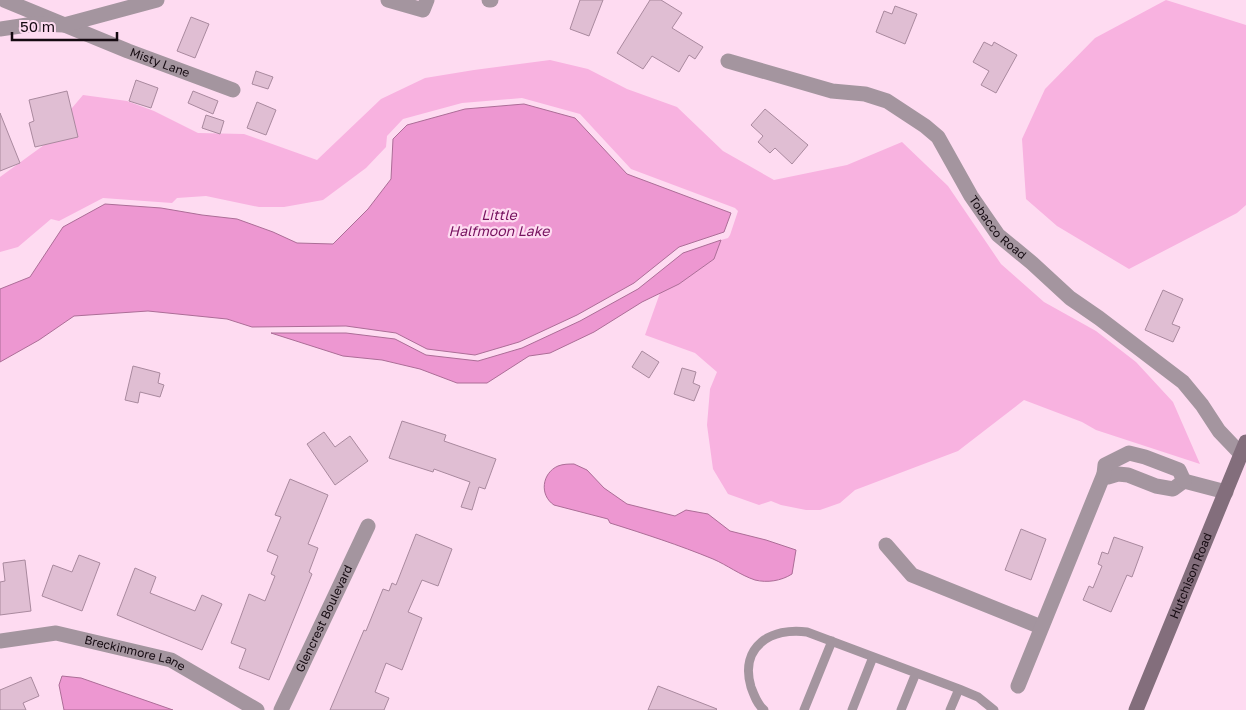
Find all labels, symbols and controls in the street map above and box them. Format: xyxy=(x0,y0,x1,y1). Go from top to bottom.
scale bar xyxy=(12,10,118,42)
text: 50 m xyxy=(20,17,55,35)
street label: Misty Lane xyxy=(128,44,192,80)
street label: Tobacco Road xyxy=(966,192,1030,262)
water label: Little Halfmoon Lake xyxy=(449,206,550,239)
street label: Hutchison Road xyxy=(1166,530,1215,621)
street label: Glencrest Boulevard xyxy=(292,562,355,675)
street label: Breckinmore Lane xyxy=(83,632,188,674)

